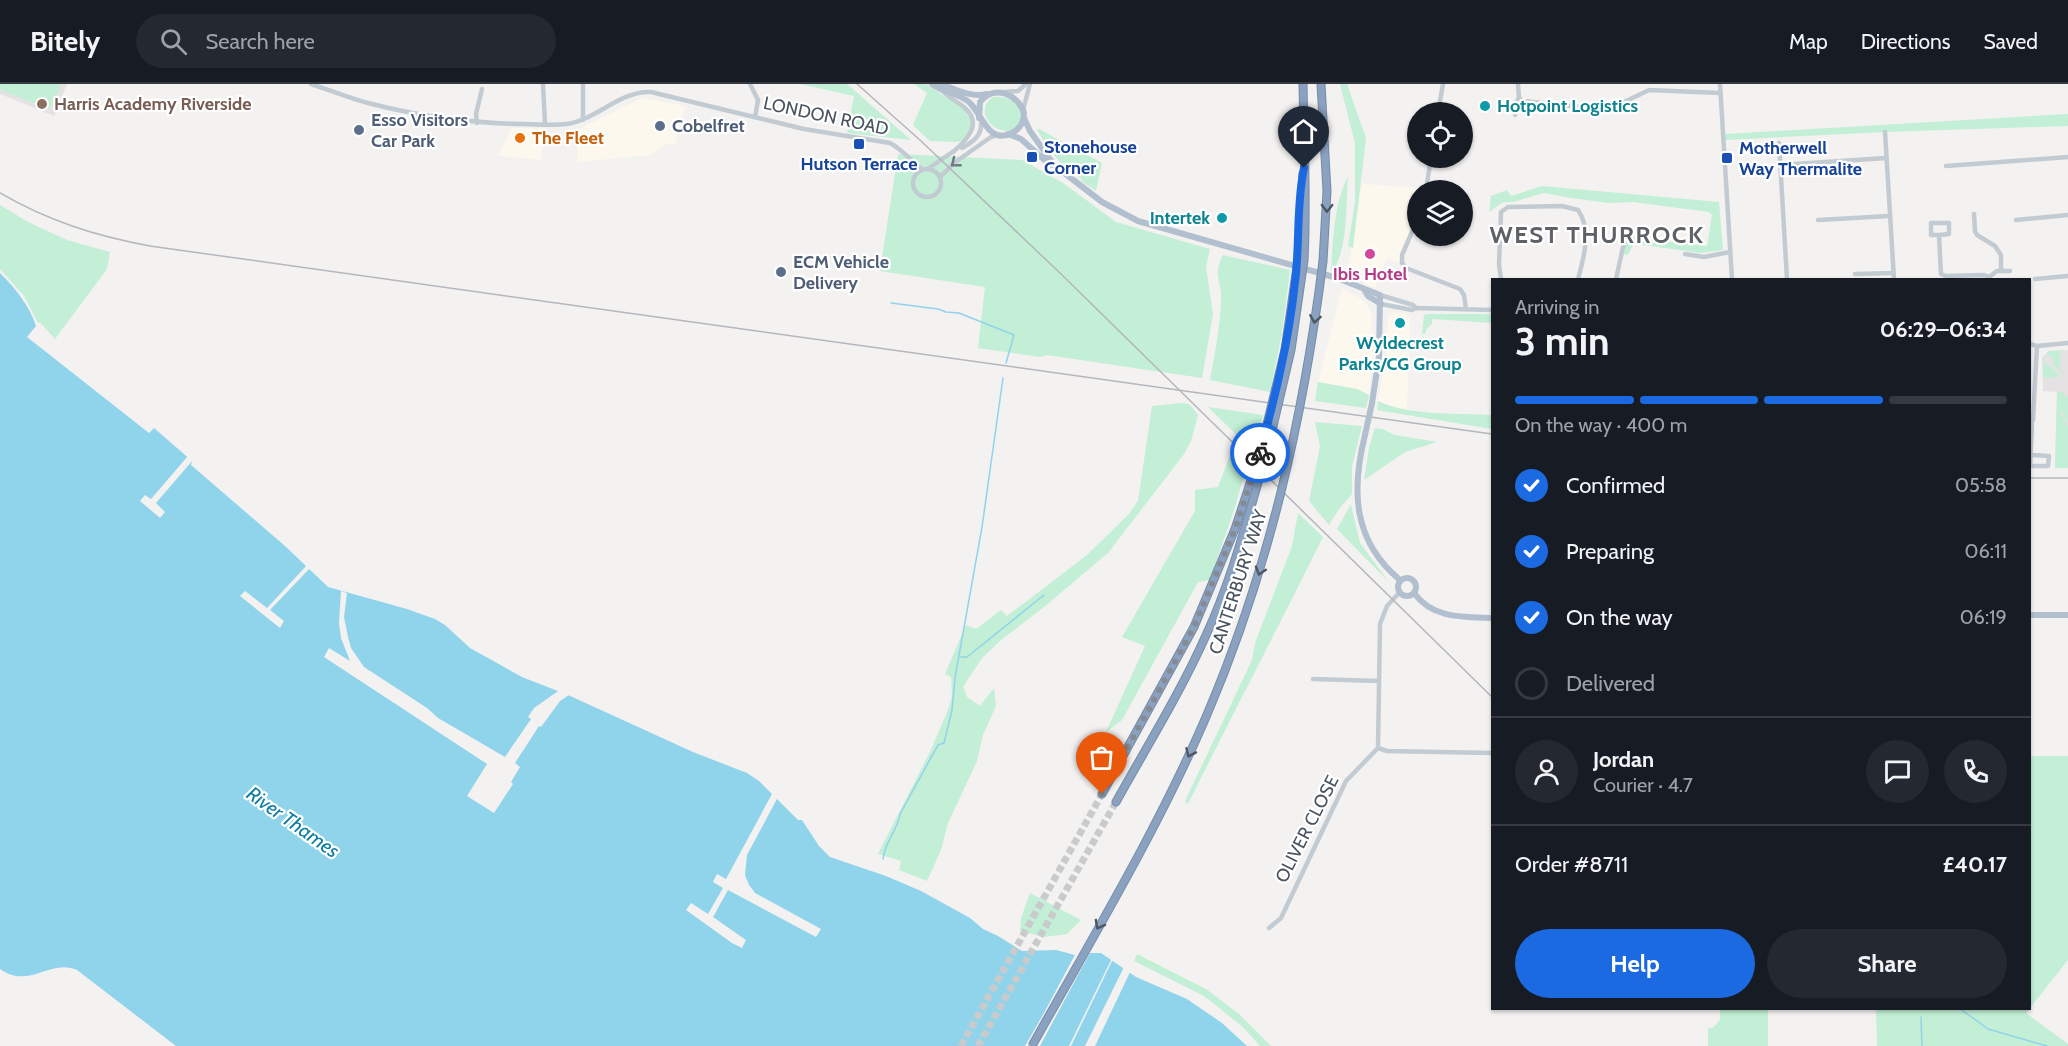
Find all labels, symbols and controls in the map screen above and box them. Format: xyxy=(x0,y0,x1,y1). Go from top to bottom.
search box xyxy=(136,14,556,68)
text: Bitely xyxy=(30,24,100,58)
icon: search xyxy=(157,25,190,58)
text: Search here xyxy=(205,28,315,55)
text: Map xyxy=(1789,29,1828,54)
text: Directions xyxy=(1861,29,1950,54)
text: Saved xyxy=(1983,29,2038,54)
street label: LONDON ROAD xyxy=(761,92,891,140)
place label: Harris Academy Riverside xyxy=(54,93,252,115)
place label: Hotpoint Logistics xyxy=(1497,95,1638,117)
marker: Harris Academy Riverside xyxy=(35,97,49,111)
marker: Hotpoint Logistics xyxy=(1478,99,1492,113)
map controls xyxy=(1407,102,1473,246)
button: locate xyxy=(1407,102,1473,168)
pin xyxy=(1278,106,1329,168)
place label: Esso Visitors Car Park xyxy=(371,109,468,152)
place label: Cobelfret xyxy=(672,115,745,137)
icon: home xyxy=(1287,115,1320,148)
marker: Cobelfret xyxy=(653,119,667,133)
marker: Esso Visitors Car Park xyxy=(352,123,366,137)
place label: The Fleet xyxy=(532,127,604,149)
marker: The Fleet xyxy=(513,131,527,145)
place label: Stonehouse Corner xyxy=(1044,136,1137,179)
marker: Hutson Terrace xyxy=(852,137,866,151)
place label: Motherwell Way Thermalite xyxy=(1739,137,1862,180)
marker: Stonehouse Corner xyxy=(1025,150,1039,164)
marker: Motherwell Way Thermalite xyxy=(1720,151,1734,165)
place label: Hutson Terrace xyxy=(801,153,917,175)
one-way arrow xyxy=(951,155,962,166)
button: layers xyxy=(1407,180,1473,246)
one-way arrow xyxy=(1320,204,1333,213)
place label: Intertek xyxy=(1150,207,1210,229)
marker: Intertek xyxy=(1215,211,1229,225)
district label: WEST THURROCK xyxy=(1490,220,1704,249)
marker: Ibis Hotel xyxy=(1363,247,1377,261)
place label: ECM Vehicle Delivery xyxy=(793,251,889,294)
place label: Ibis Hotel xyxy=(1333,263,1407,285)
marker: ECM Vehicle Delivery xyxy=(774,265,788,279)
text: Arriving in xyxy=(1515,295,1599,319)
one-way arrow xyxy=(1310,315,1322,324)
marker: Wyldecrest Parks/CG Group xyxy=(1393,316,1407,330)
text: 06:29–06:34 xyxy=(1880,316,2007,343)
text: 3 min xyxy=(1515,317,1610,365)
place label: Wyldecrest Parks/CG Group xyxy=(1339,332,1461,375)
text: On the way · 400 m xyxy=(1515,413,1687,437)
courier xyxy=(1230,423,1290,483)
icon: bike xyxy=(1244,437,1277,470)
icon: check xyxy=(1515,469,1548,502)
text: Confirmed xyxy=(1566,472,1665,499)
text: 05:58 xyxy=(1955,473,2007,497)
street label: CANTERBURY WAY xyxy=(1204,506,1272,657)
icon: check xyxy=(1515,535,1548,568)
text: Preparing xyxy=(1566,538,1654,565)
text: 06:11 xyxy=(1964,539,2007,563)
one-way arrow xyxy=(1255,565,1267,576)
icon: check xyxy=(1515,601,1548,634)
text: On the way xyxy=(1566,604,1673,631)
text: 06:19 xyxy=(1960,605,2007,629)
text: Delivered xyxy=(1566,670,1655,697)
pin xyxy=(1076,732,1127,794)
button: person xyxy=(1515,740,1578,803)
button: chat xyxy=(1866,740,1929,803)
button: phone xyxy=(1944,740,2007,803)
icon: bag xyxy=(1085,741,1118,774)
one-way arrow xyxy=(1185,746,1197,757)
text: Jordan xyxy=(1593,746,1654,773)
street label: OLIVER CLOSE xyxy=(1271,772,1343,886)
text: Courier · 4.7 xyxy=(1593,773,1693,797)
water label: River Thames xyxy=(242,781,344,863)
text: Order #8711 xyxy=(1515,851,1628,878)
text: £40.17 xyxy=(1943,851,2007,878)
one-way arrow xyxy=(1095,919,1106,930)
button: Help xyxy=(1515,929,1755,998)
button: Share xyxy=(1767,929,2007,998)

